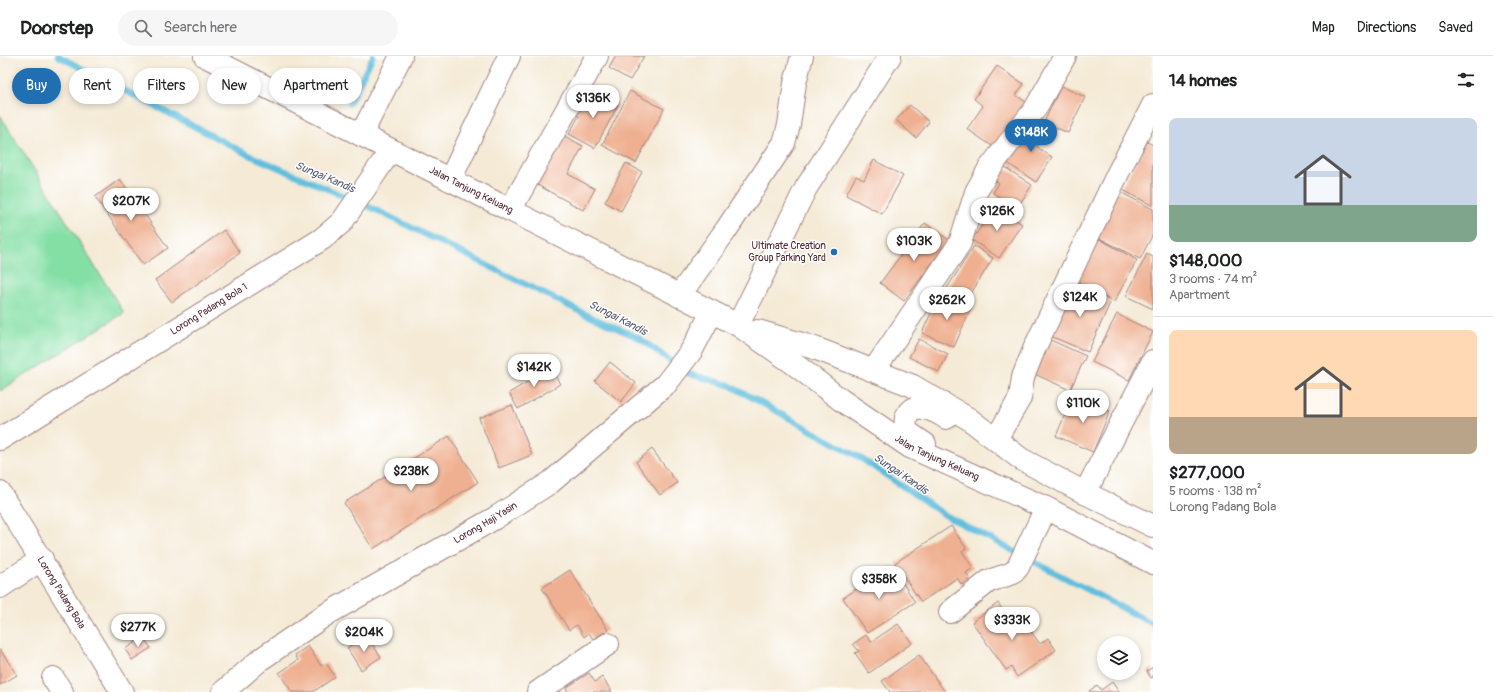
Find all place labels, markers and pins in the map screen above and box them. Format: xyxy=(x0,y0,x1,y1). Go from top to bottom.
pin: $136K xyxy=(565,85,621,119)
pin: $148K xyxy=(1003,119,1059,153)
pin: $207K xyxy=(103,188,159,222)
pin: $126K xyxy=(969,198,1025,232)
pin: $103K xyxy=(886,228,942,262)
place label: Ultimate Creation Group Parking Yard xyxy=(748,240,826,264)
marker: Ultimate Creation Group Parking Yard xyxy=(829,247,839,257)
pin: $124K xyxy=(1052,284,1108,318)
pin: $262K xyxy=(919,287,975,321)
pin: $142K xyxy=(506,354,562,388)
pin: $110K xyxy=(1055,390,1111,424)
pin: $238K xyxy=(383,458,439,492)
pin: $358K xyxy=(851,566,907,600)
pin: $333K xyxy=(984,607,1040,641)
pin: $277K xyxy=(110,614,166,648)
pin: $204K xyxy=(336,619,392,653)

